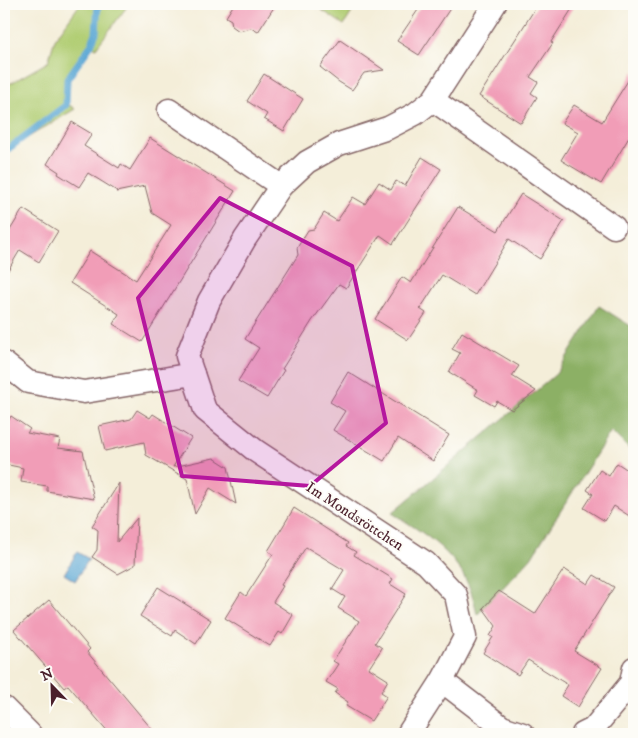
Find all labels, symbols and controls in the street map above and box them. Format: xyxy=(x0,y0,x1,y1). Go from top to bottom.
street label: Im Mondsröttchen xyxy=(302,478,407,555)
north arrow xyxy=(28,660,78,710)
text: N xyxy=(39,664,57,685)

